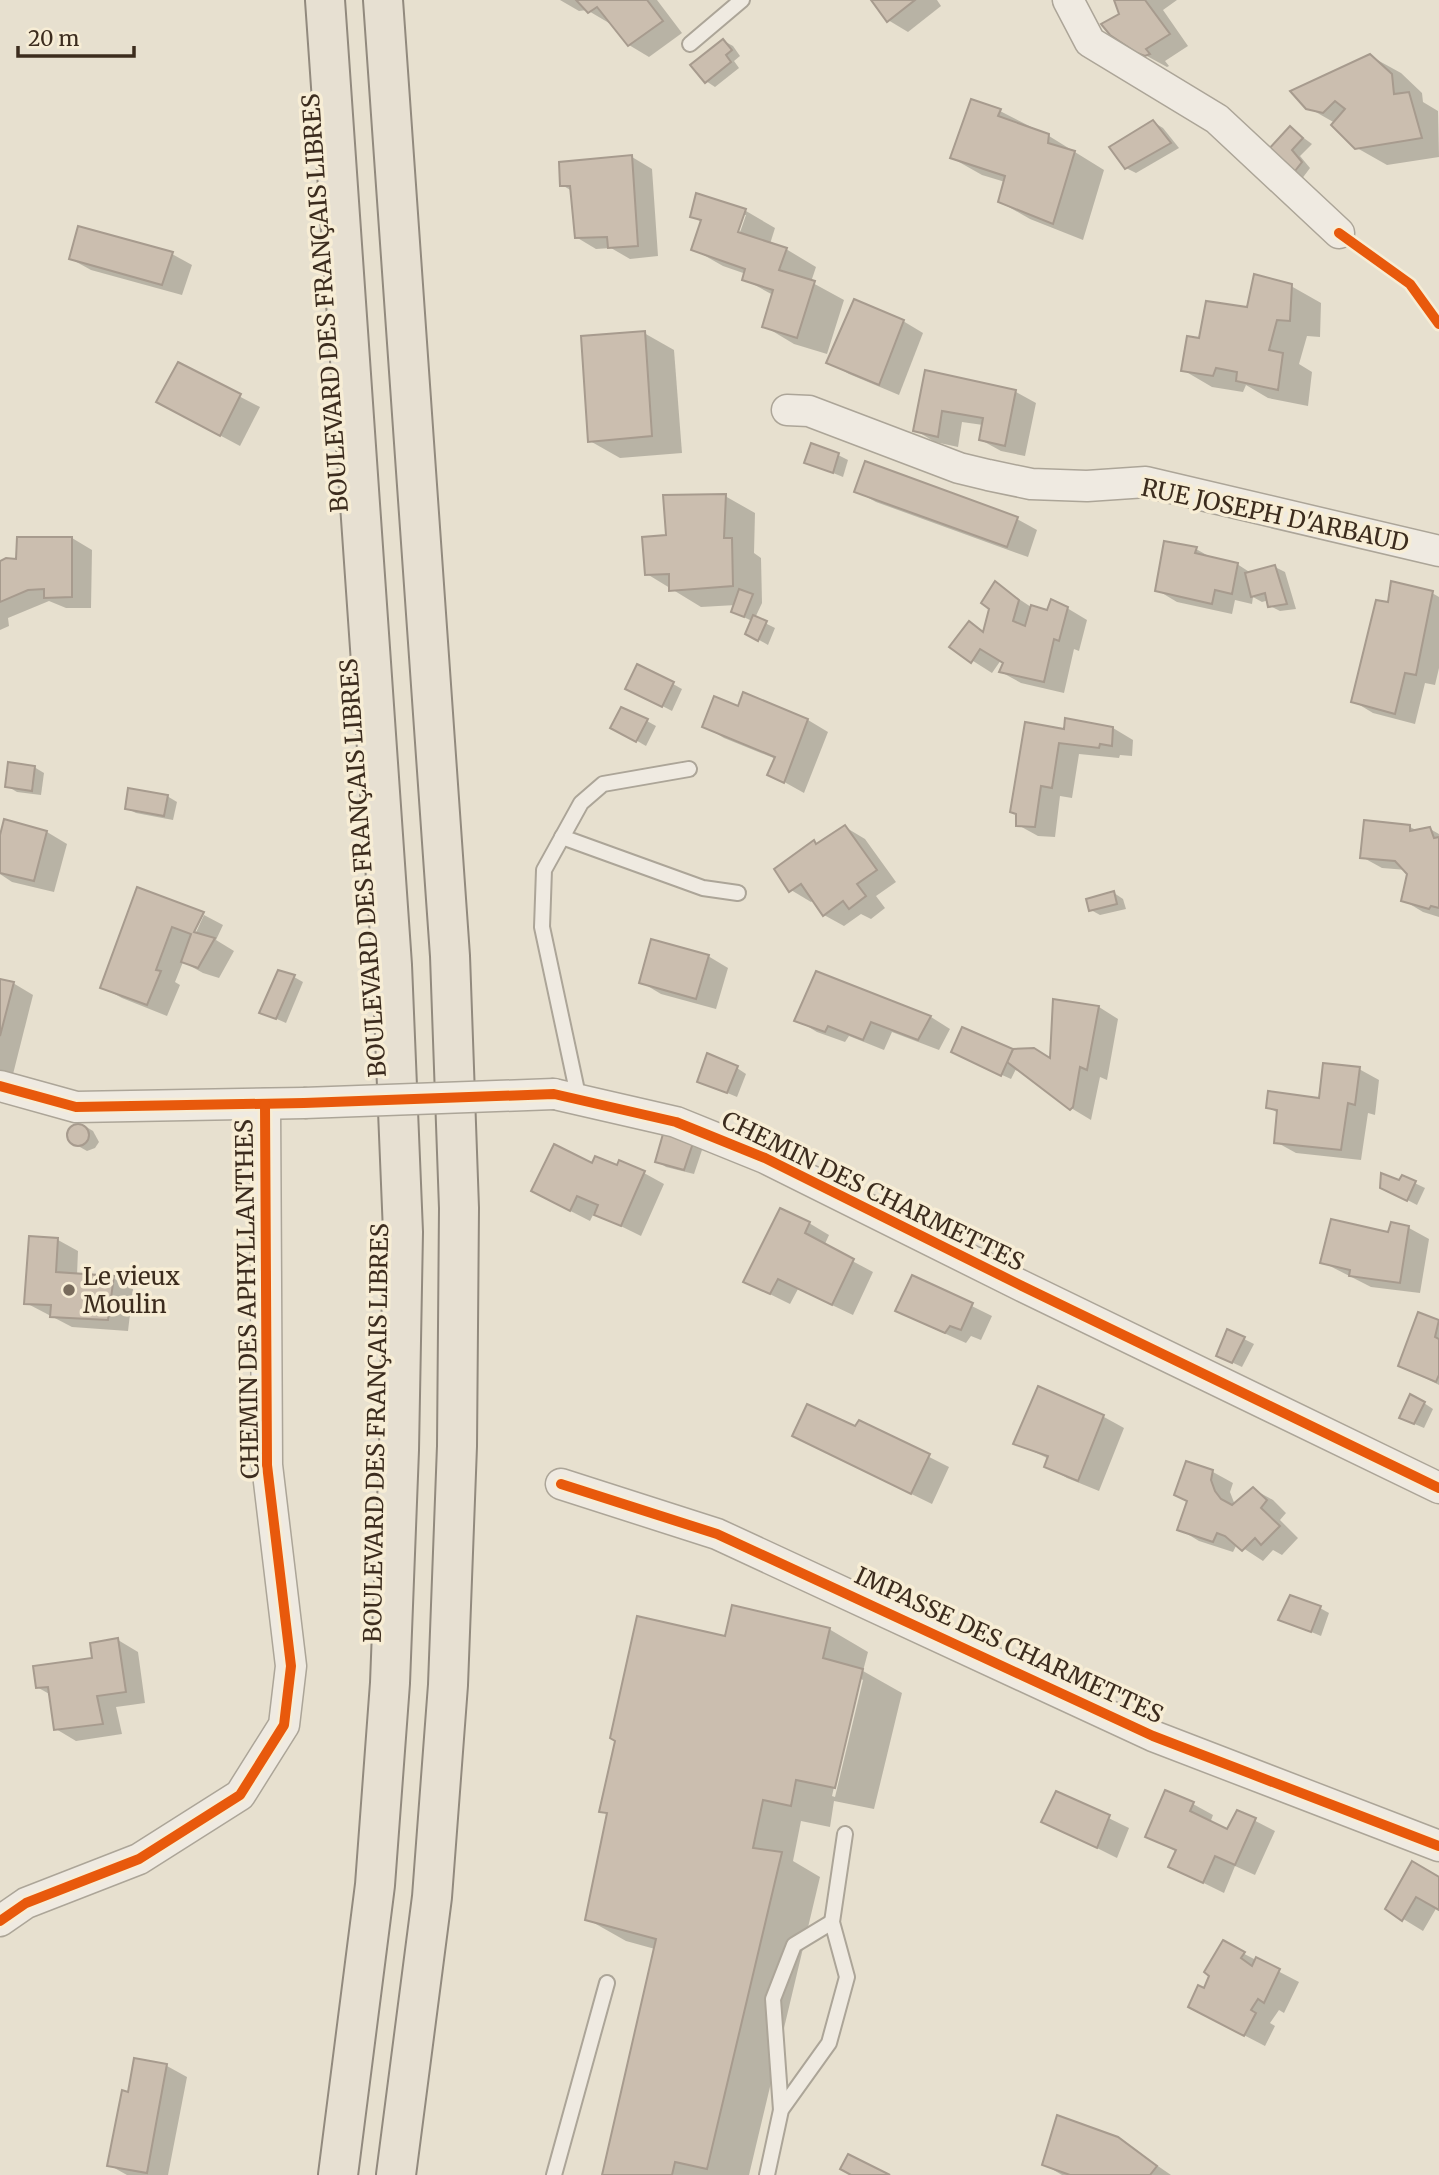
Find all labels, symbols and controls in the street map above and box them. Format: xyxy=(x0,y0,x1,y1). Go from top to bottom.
scale bar xyxy=(18,14,133,58)
text: 20 m xyxy=(28,25,80,52)
street label: BOULEVARD DES FRANÇAIS LIBRES xyxy=(295,92,355,514)
street label: RUE JOSEPH D'ARBAUD xyxy=(1138,471,1412,559)
street label: BOULEVARD DES FRANÇAIS LIBRES xyxy=(333,657,393,1079)
street label: CHEMIN DES CHARMETTES xyxy=(717,1104,1029,1278)
street label: CHEMIN DES APHYLLANTHES xyxy=(228,1119,266,1479)
street label: BOULEVARD DES FRANÇAIS LIBRES xyxy=(357,1223,395,1643)
place label: Le vieux Moulin xyxy=(83,1261,180,1320)
marker: Le vieux Moulin xyxy=(61,1282,77,1298)
street label: IMPASSE DES CHARMETTES xyxy=(850,1560,1168,1730)

